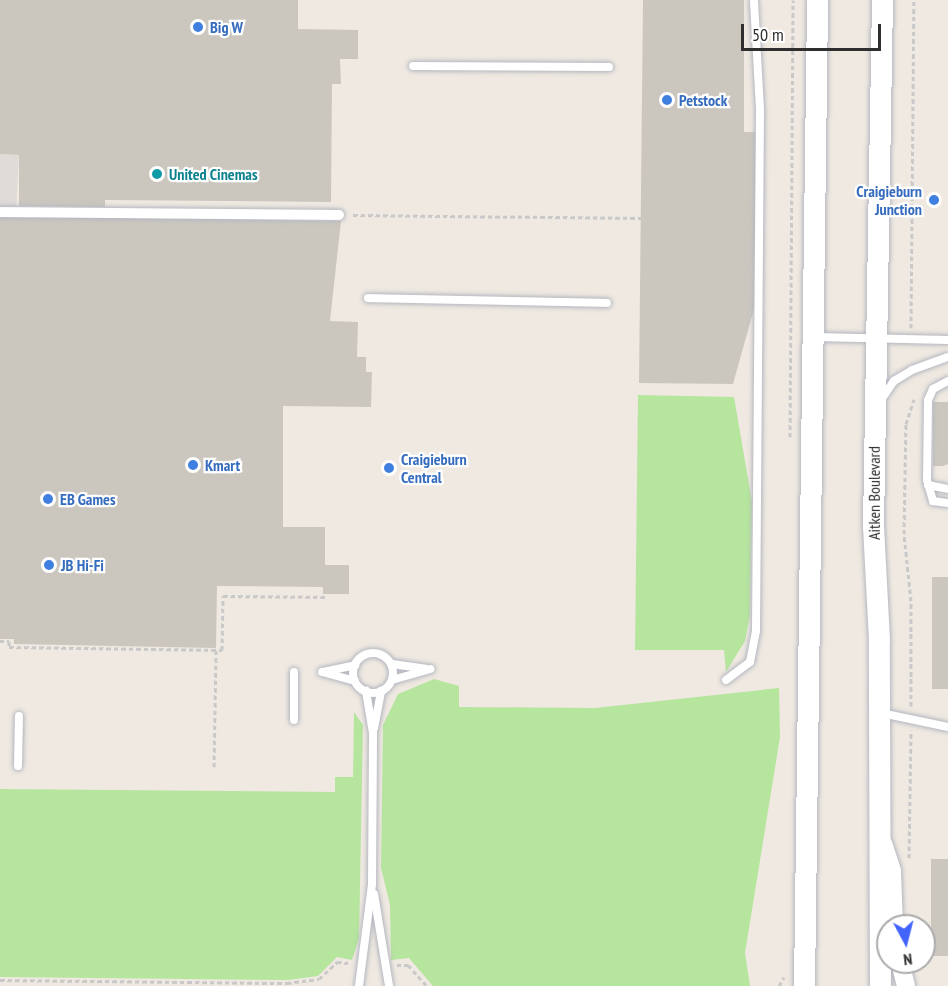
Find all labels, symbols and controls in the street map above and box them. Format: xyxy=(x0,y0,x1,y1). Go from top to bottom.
scale bar xyxy=(744,12,884,50)
place label: Big W xyxy=(210,17,243,37)
marker: Big W xyxy=(191,20,205,34)
text: 50 m xyxy=(752,23,784,46)
place label: Petstock xyxy=(679,90,727,110)
marker: Petstock xyxy=(660,93,674,107)
place label: United Cinemas xyxy=(169,164,258,184)
marker: United Cinemas xyxy=(150,167,164,181)
place label: Craigieburn Junction xyxy=(856,181,922,219)
marker: Craigieburn Junction xyxy=(927,193,941,207)
street label: Aitken Boulevard xyxy=(864,446,884,540)
place label: Craigieburn Central xyxy=(401,449,467,487)
place label: Kmart xyxy=(205,455,240,475)
marker: Kmart xyxy=(186,458,200,472)
marker: Craigieburn Central xyxy=(382,461,396,475)
place label: EB Games xyxy=(60,489,116,509)
marker: EB Games xyxy=(41,492,55,506)
place label: JB Hi-Fi xyxy=(61,555,104,575)
marker: JB Hi-Fi xyxy=(42,558,56,572)
north arrow xyxy=(876,914,936,974)
text: N xyxy=(902,949,913,970)

